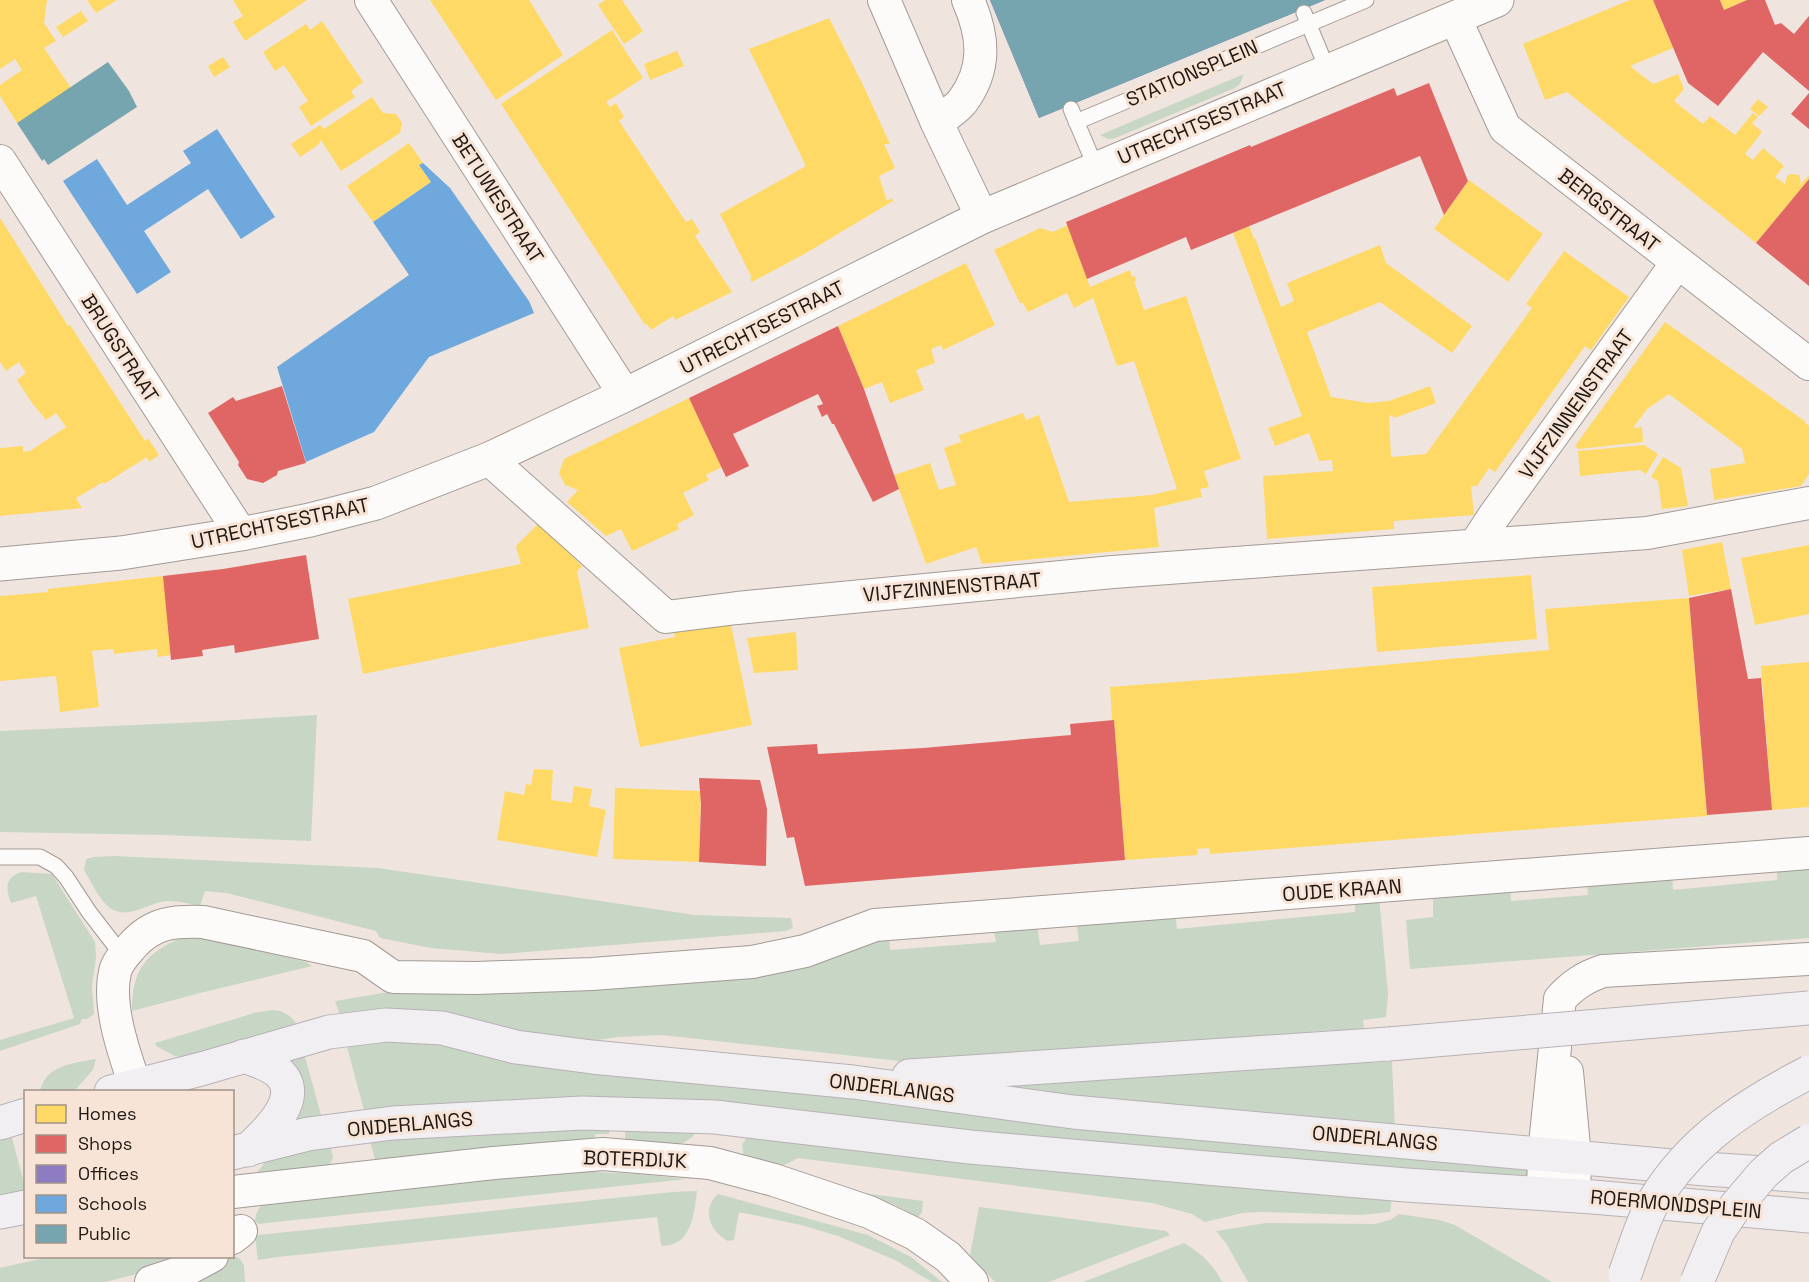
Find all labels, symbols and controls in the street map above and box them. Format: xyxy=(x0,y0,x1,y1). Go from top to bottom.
street label: STATIONSPLEIN xyxy=(1122,33,1262,113)
street label: UTRECHTSESTRAAT xyxy=(1113,76,1291,170)
street label: BETUWESTRAAT xyxy=(446,128,550,268)
street label: BERGSTRAAT xyxy=(1553,162,1665,258)
street label: UTRECHTSESTRAAT xyxy=(675,274,849,380)
street label: BRUGSTRAAT xyxy=(75,289,165,407)
street label: VIJFZINNENSTRAAT xyxy=(1513,324,1639,484)
street label: UTRECHTSESTRAAT xyxy=(189,491,372,555)
street label: VIJFZINNENSTRAAT xyxy=(862,566,1043,608)
street label: OUDE KRAAN xyxy=(1281,873,1403,907)
street label: ONDERLANGS xyxy=(828,1067,956,1109)
legend xyxy=(24,1090,234,1258)
text: Homes xyxy=(78,1102,137,1125)
street label: ONDERLANGS xyxy=(346,1106,474,1142)
street label: ONDERLANGS xyxy=(1311,1120,1439,1156)
text: Shops xyxy=(78,1132,132,1155)
street label: BOTERDIJK xyxy=(583,1144,687,1174)
text: Offices xyxy=(78,1162,139,1185)
street label: ROERMONDSPLEIN xyxy=(1589,1184,1763,1224)
text: Schools xyxy=(78,1192,147,1215)
text: Public xyxy=(78,1222,131,1245)

